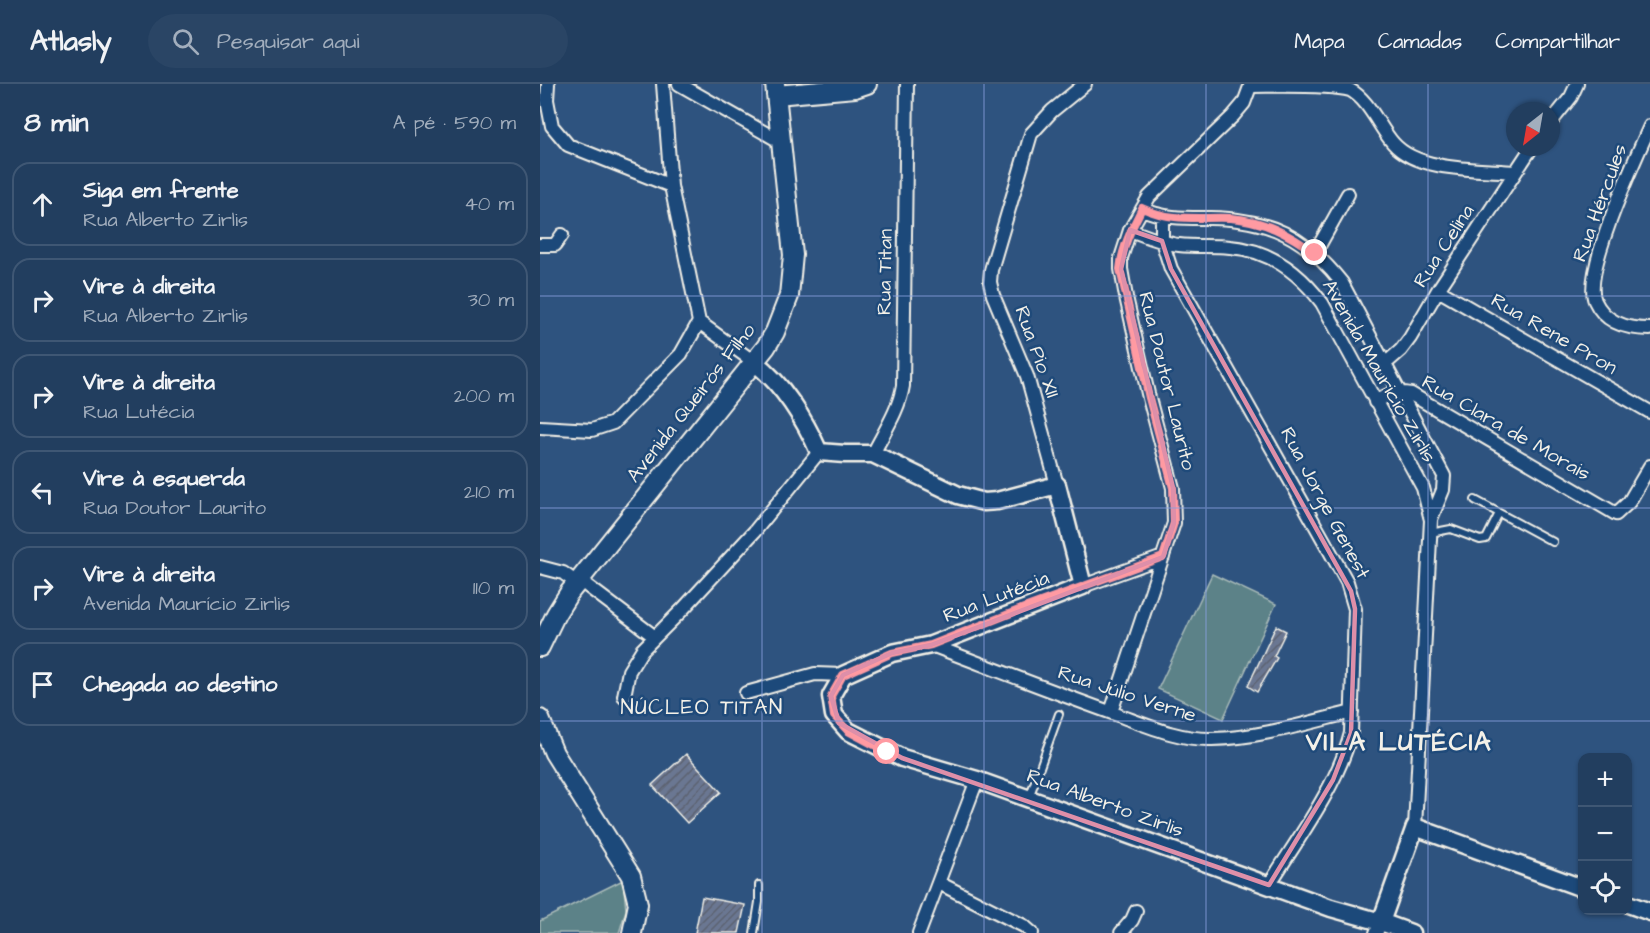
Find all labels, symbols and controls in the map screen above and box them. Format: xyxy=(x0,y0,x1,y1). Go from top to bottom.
search box xyxy=(148,14,568,68)
text: Atlasly xyxy=(30,22,112,61)
icon: search xyxy=(169,25,202,58)
text: Pesquisar aqui xyxy=(217,26,360,57)
text: Mapa xyxy=(1294,27,1345,56)
text: Camadas xyxy=(1378,27,1462,56)
text: Compartilhar xyxy=(1495,27,1620,56)
north arrow xyxy=(1506,102,1560,156)
text: 8 min xyxy=(24,105,88,141)
text: A pé · 590 m xyxy=(393,109,516,137)
street label: Rua Hércules xyxy=(1566,140,1634,266)
text: Siga em frente xyxy=(83,175,239,206)
icon: ahead xyxy=(26,188,59,221)
text: 40 m xyxy=(464,190,514,218)
street label: Rua Celina xyxy=(1407,199,1481,293)
text: Rua Alberto Zirlis xyxy=(83,206,248,234)
street label: Rua Titan xyxy=(870,229,900,315)
route end xyxy=(1301,239,1327,265)
text: Vire à direita xyxy=(83,271,215,302)
street label: Avenida Mauricio Zirlis xyxy=(1315,274,1443,468)
icon: right xyxy=(26,284,59,317)
text: 30 m xyxy=(468,286,514,314)
street label: Rua Rene Pron xyxy=(1486,286,1622,382)
street label: Rua Doutor Laurito xyxy=(1131,289,1203,473)
text: Rua Alberto Zirlis xyxy=(83,302,248,330)
street label: Rua Pio XII xyxy=(1007,302,1067,402)
street label: Avenida Queirós Filho xyxy=(620,317,762,489)
text: Vire à direita xyxy=(83,367,215,398)
street label: Rua Clara de Morais xyxy=(1417,368,1595,488)
icon: right xyxy=(26,380,59,413)
text: 200 m xyxy=(454,382,514,410)
text: Rua Lutécia xyxy=(83,398,194,426)
street label: Rua Jorge Genest xyxy=(1272,422,1377,584)
text: Vire à esquerda xyxy=(83,463,245,494)
icon: left xyxy=(26,476,59,509)
text: 210 m xyxy=(464,478,514,506)
text: Rua Doutor Laurito xyxy=(83,494,266,522)
text: Vire à direita xyxy=(83,559,215,590)
street label: Rua Lutécia xyxy=(939,564,1053,630)
icon: right xyxy=(26,572,59,605)
text: 110 m xyxy=(473,574,514,602)
text: Avenida Maurício Zirlis xyxy=(83,590,290,618)
street label: Rua Júlio Verne xyxy=(1054,658,1200,730)
icon: arrive xyxy=(26,668,59,701)
text: Chegada ao destino xyxy=(83,669,277,700)
district label: NÚCLEO TITAN xyxy=(620,693,784,722)
district label: VILA LUTÉCIA xyxy=(1305,724,1492,760)
route start xyxy=(873,738,899,764)
map controls xyxy=(1578,753,1632,915)
button: + xyxy=(1578,753,1632,807)
street label: Rua Alberto Zirlis xyxy=(1023,762,1187,844)
button: − xyxy=(1578,807,1632,861)
button: locate xyxy=(1578,861,1632,915)

